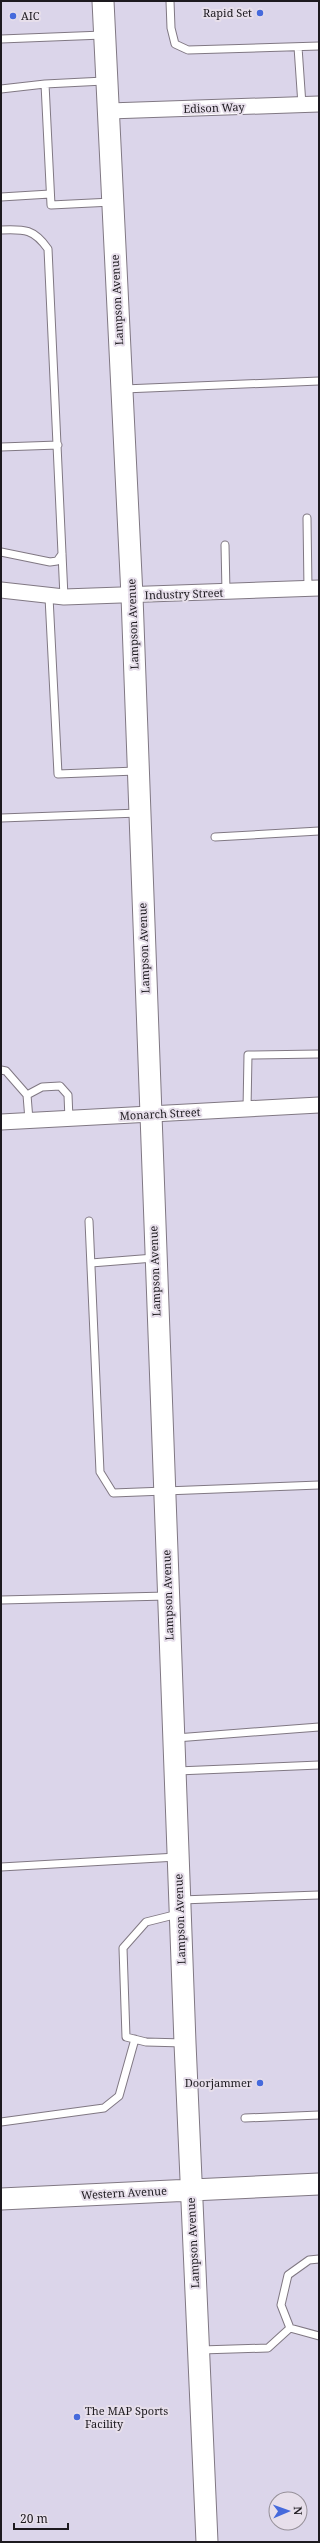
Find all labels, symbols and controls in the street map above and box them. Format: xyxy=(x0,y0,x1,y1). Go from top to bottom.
place label: Rapid Set xyxy=(203,5,252,20)
place label: AIC xyxy=(21,8,40,23)
marker: Rapid Set xyxy=(255,8,265,18)
marker: AIC xyxy=(8,11,18,21)
street label: Edison Way xyxy=(183,99,246,116)
street label: Lampson Avenue xyxy=(107,254,126,346)
street label: Lampson Avenue xyxy=(123,578,142,670)
street label: Industry Street xyxy=(144,585,224,602)
street label: Lampson Avenue xyxy=(134,902,153,994)
street label: Monarch Street xyxy=(119,1104,201,1123)
street label: Lampson Avenue xyxy=(145,1225,164,1317)
street label: Lampson Avenue xyxy=(158,1549,177,1641)
street label: Lampson Avenue xyxy=(170,1873,189,1965)
place label: Doorjammer xyxy=(185,2075,253,2090)
marker: Doorjammer xyxy=(255,2078,265,2088)
street label: Western Avenue xyxy=(81,2183,167,2202)
street label: Lampson Avenue xyxy=(183,2197,202,2289)
place label: The MAP Sports Facility xyxy=(85,2403,168,2431)
marker: The MAP Sports Facility xyxy=(72,2412,82,2422)
north arrow xyxy=(268,2491,308,2531)
scale bar xyxy=(14,2505,68,2531)
text: N xyxy=(291,2506,306,2516)
text: 20 m xyxy=(20,2510,48,2527)

